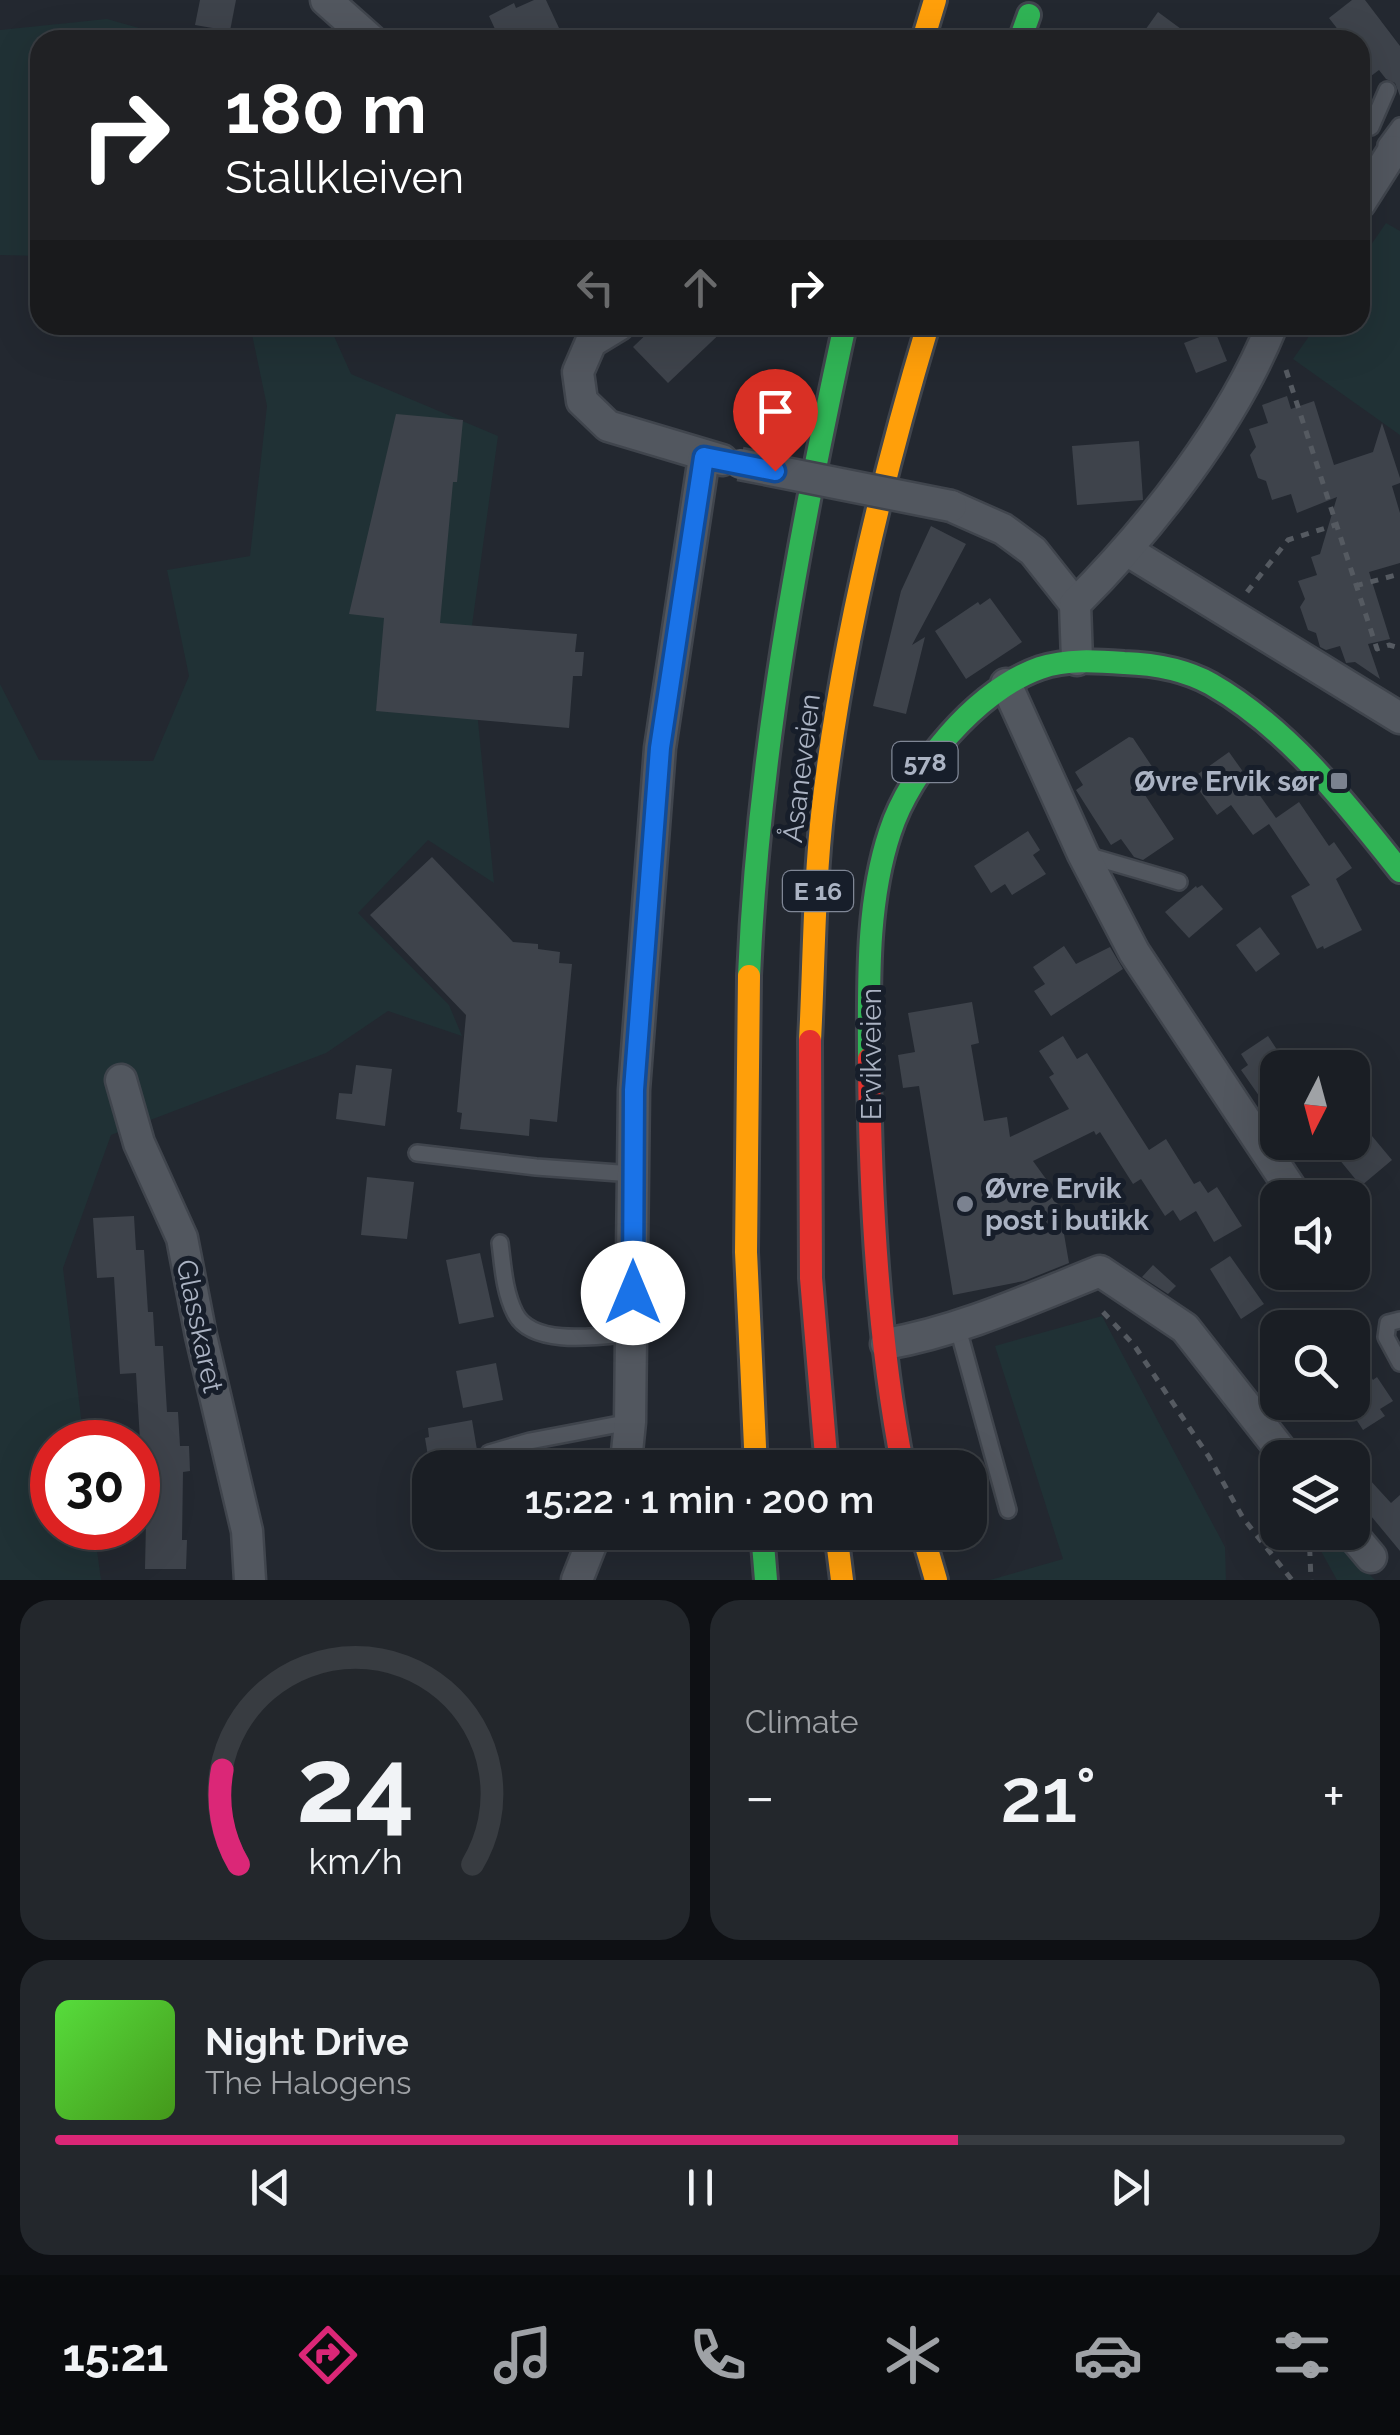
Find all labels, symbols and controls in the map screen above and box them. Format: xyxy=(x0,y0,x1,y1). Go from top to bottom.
text: 180 m xyxy=(225,67,427,149)
icon: right xyxy=(60,70,190,200)
text: Stallkleiven xyxy=(225,151,464,204)
icon: left xyxy=(568,260,623,315)
icon: ahead xyxy=(673,260,728,315)
icon: right xyxy=(778,260,833,315)
pin xyxy=(733,369,818,472)
icon: arrive xyxy=(748,384,803,439)
street label: Åsaneveien xyxy=(775,692,827,844)
road number: 578 xyxy=(892,742,958,782)
place label: Øvre Ervik sør xyxy=(1134,765,1319,798)
marker: Øvre Ervik sør xyxy=(1328,770,1350,792)
road number: E 16 xyxy=(783,871,853,911)
street label: Ervikveien xyxy=(855,988,888,1120)
north arrow xyxy=(1260,1050,1370,1160)
map controls xyxy=(1260,1050,1370,1550)
place label: Øvre Ervik post i butikk xyxy=(985,1172,1149,1237)
button: sound xyxy=(1260,1180,1370,1290)
marker: Øvre Ervik post i butikk xyxy=(954,1193,976,1215)
position arrow xyxy=(581,1241,685,1345)
street label: Glasskaret xyxy=(169,1257,230,1396)
button: search xyxy=(1260,1310,1370,1420)
speed limit sign: 30 xyxy=(30,1420,160,1550)
button: layers xyxy=(1260,1440,1370,1550)
text: 15:22 · 1 min · 200 m xyxy=(525,1477,874,1522)
text: Climate xyxy=(745,1703,859,1740)
text: 24 xyxy=(296,1724,414,1846)
text: 21° xyxy=(1001,1751,1096,1840)
text: − xyxy=(745,1764,775,1829)
text: + xyxy=(1322,1764,1345,1829)
text: km/h xyxy=(308,1840,402,1882)
text: Night Drive xyxy=(205,2019,409,2064)
text: The Halogens xyxy=(205,2064,411,2101)
icon: previous xyxy=(243,2160,298,2215)
icon: pause xyxy=(673,2160,728,2215)
icon: next xyxy=(1103,2160,1158,2215)
icon: directions xyxy=(293,2320,363,2390)
icon: music xyxy=(488,2320,558,2390)
icon: phone xyxy=(683,2320,753,2390)
icon: climate xyxy=(878,2320,948,2390)
icon: car xyxy=(1073,2320,1143,2390)
icon: filters xyxy=(1267,2320,1337,2390)
text: 15:21 xyxy=(62,2329,168,2382)

